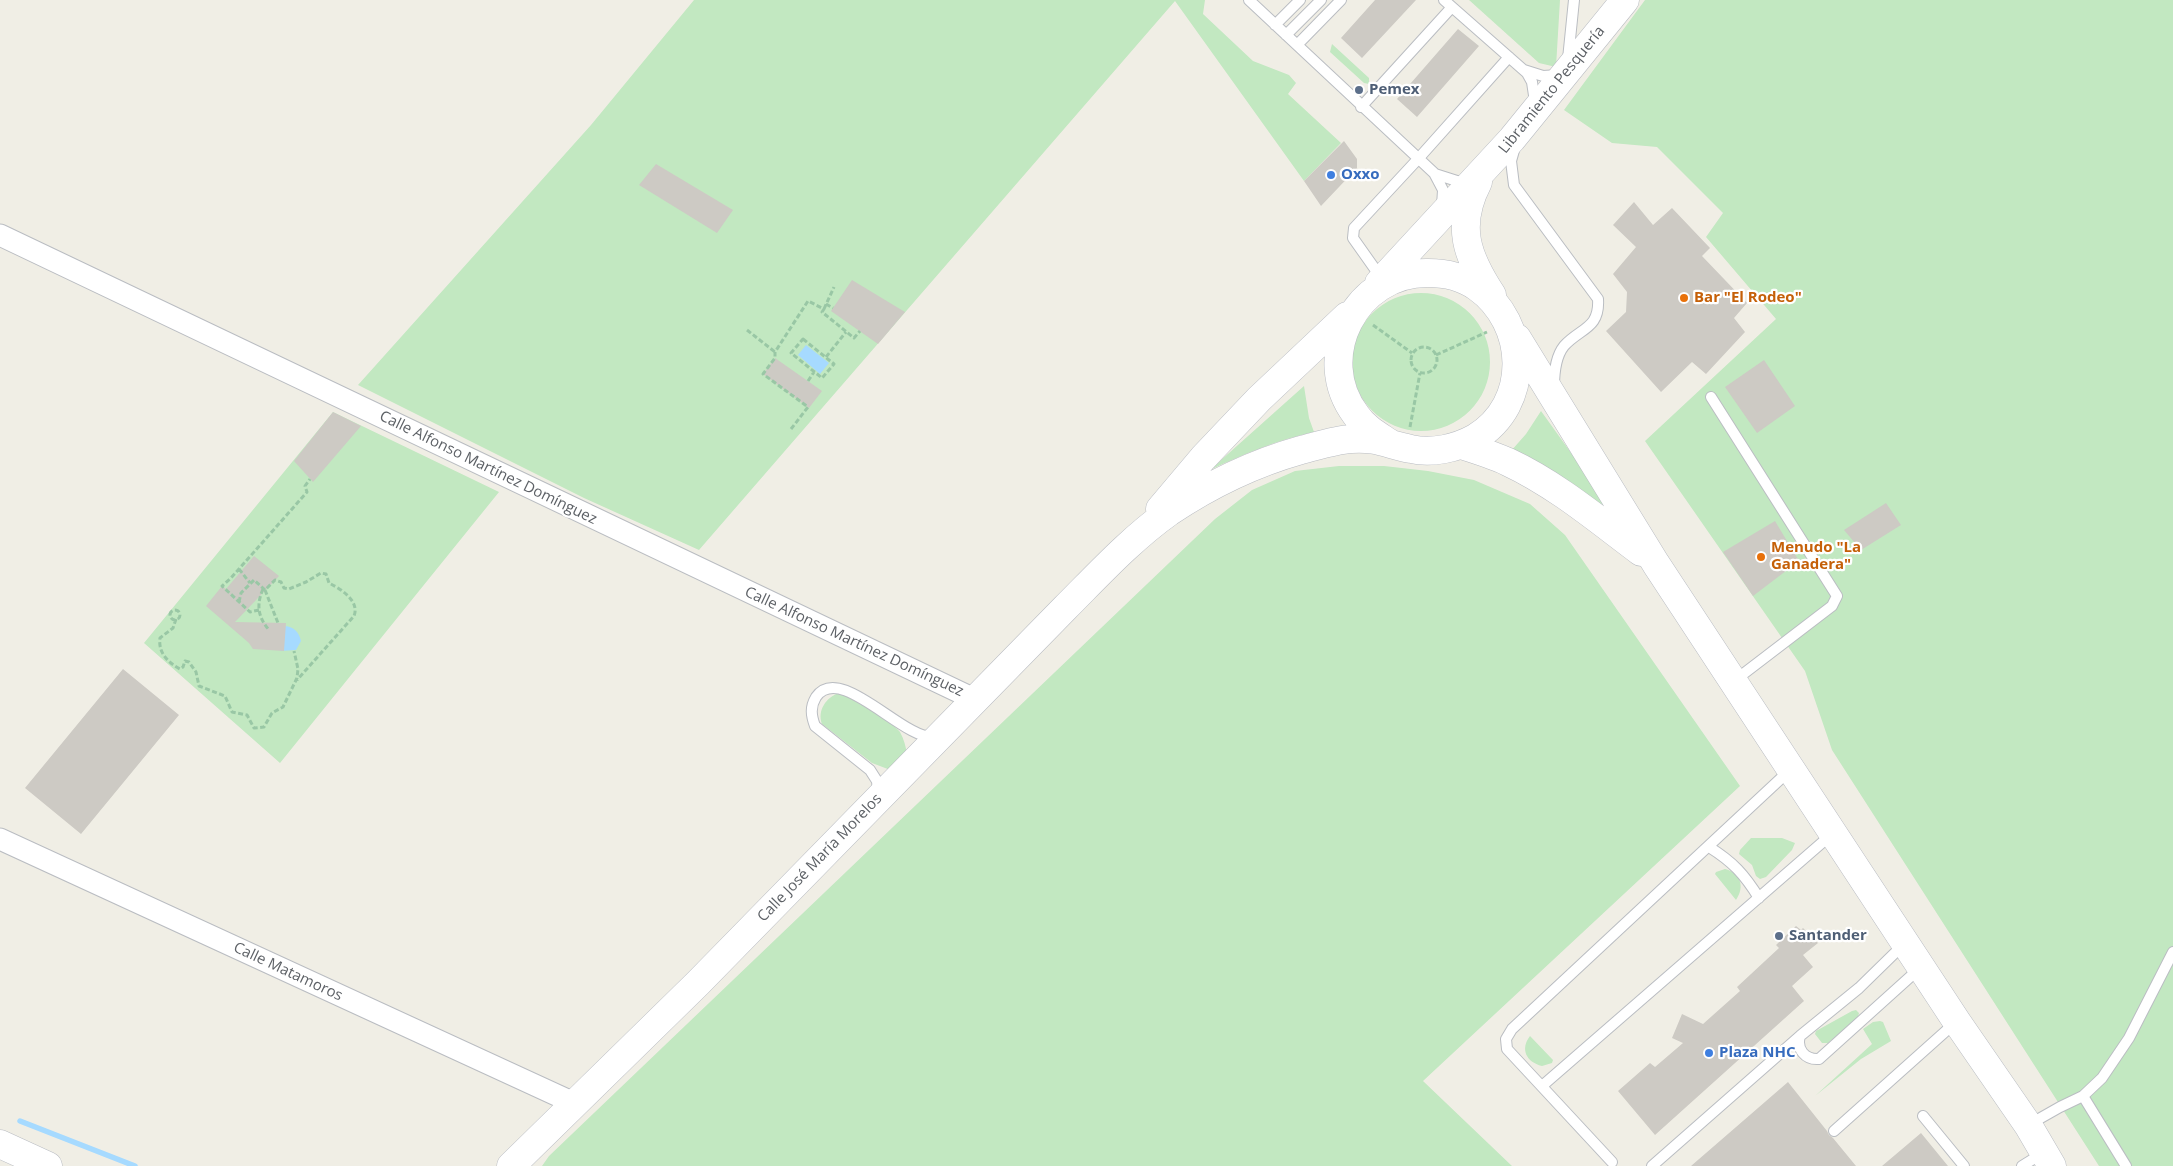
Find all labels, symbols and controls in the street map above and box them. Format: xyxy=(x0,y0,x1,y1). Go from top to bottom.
street label: Libramiento Pesquería xyxy=(1495,23,1609,157)
place label: Pemex xyxy=(1369,81,1420,99)
marker: Pemex xyxy=(1353,84,1365,96)
place label: Oxxo xyxy=(1341,166,1380,184)
marker: Oxxo xyxy=(1325,169,1337,181)
place label: Bar "El Rodeo" xyxy=(1694,289,1802,307)
marker: Bar "El Rodeo" xyxy=(1678,292,1690,304)
street label: Calle Alfonso Martínez Domínguez xyxy=(376,407,600,529)
place label: Menudo "La Ganadera" xyxy=(1771,539,1861,574)
marker: Menudo "La Ganadera" xyxy=(1755,551,1767,563)
street label: Calle Alfonso Martínez Domínguez xyxy=(742,583,966,701)
street label: Calle José María Morelos xyxy=(754,790,886,926)
place label: Santander xyxy=(1789,927,1867,945)
marker: Santander xyxy=(1773,930,1785,942)
street label: Calle Matamoros xyxy=(231,939,345,1005)
place label: Plaza NHC xyxy=(1719,1044,1796,1062)
marker: Plaza NHC xyxy=(1703,1047,1715,1059)

